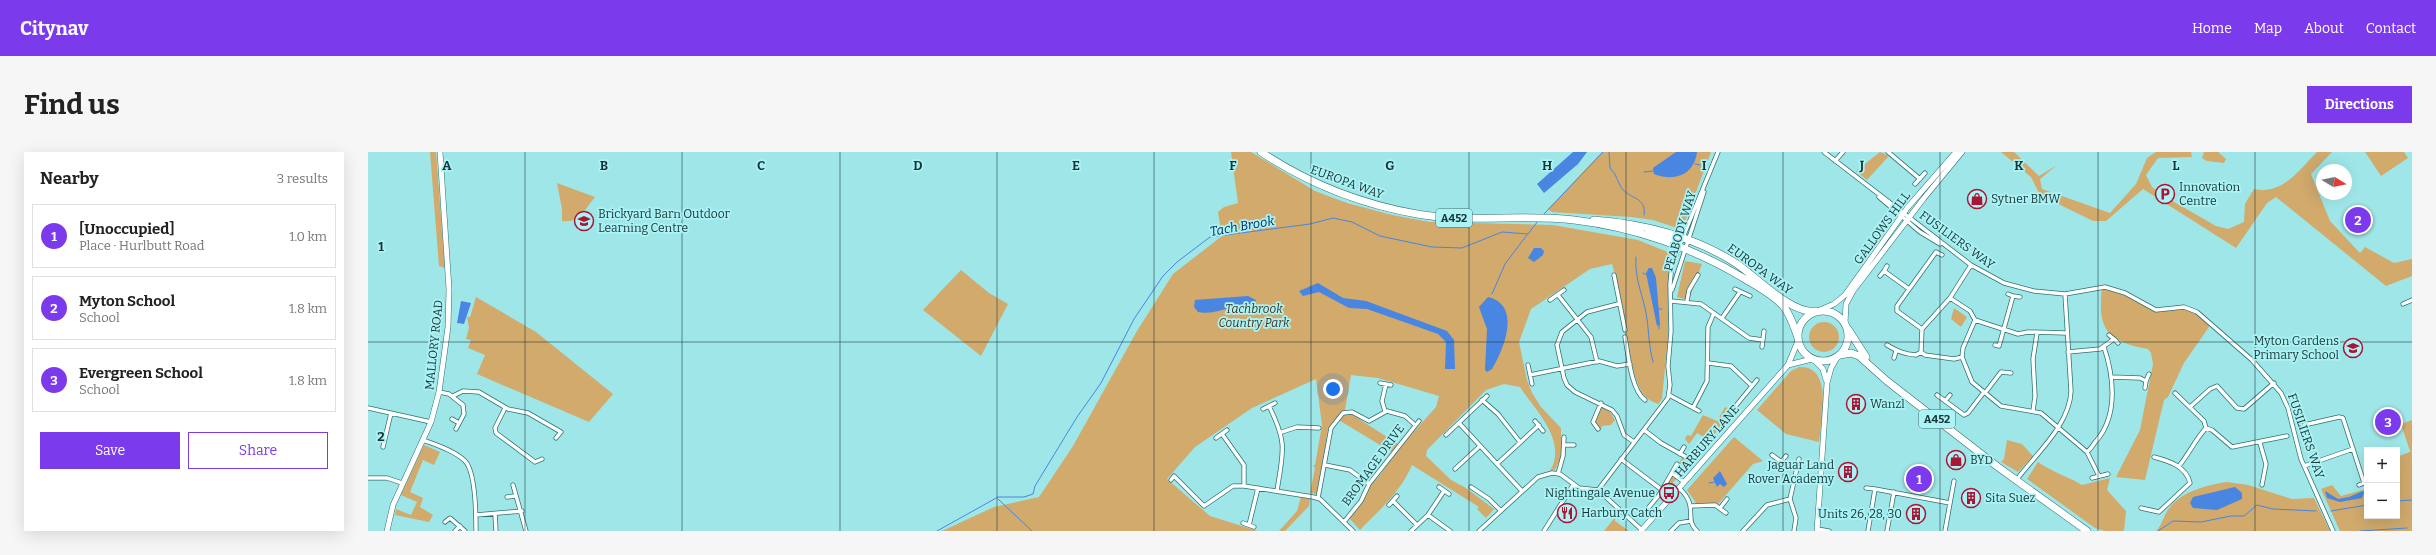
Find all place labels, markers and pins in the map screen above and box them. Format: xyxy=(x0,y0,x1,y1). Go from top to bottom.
place label: Innovation Centre xyxy=(2179,180,2241,208)
parking icon: Innovation Centre xyxy=(2154,183,2176,205)
shop icon: Sytner BMW xyxy=(1966,188,1988,210)
place label: Sytner BMW xyxy=(1991,192,2061,206)
pin: 2 xyxy=(2345,205,2371,235)
place label: Brickyard Barn Outdoor Learning Centre xyxy=(598,207,731,235)
school or university icon: Brickyard Barn Outdoor Learning Centre xyxy=(573,210,595,232)
place label: Myton Gardens Primary School xyxy=(2253,334,2340,362)
school or university icon: Myton Gardens Primary School xyxy=(2342,337,2364,359)
building icon: Wanzl xyxy=(1845,393,1867,415)
place label: Wanzl xyxy=(1870,397,1905,411)
pin: 3 xyxy=(2375,407,2401,437)
shop icon: BYD xyxy=(1945,449,1967,471)
place label: BYD xyxy=(1970,453,1993,467)
place label: Jaguar Land Rover Academy xyxy=(1747,458,1835,486)
building icon: Jaguar Land Rover Academy xyxy=(1837,461,1859,483)
pin: 1 xyxy=(1906,464,1932,494)
bus stop icon: Nightingale Avenue xyxy=(1658,482,1680,504)
place label: Nightingale Avenue xyxy=(1545,486,1655,500)
building icon: Sita Suez xyxy=(1960,487,1982,509)
place label: Sita Suez xyxy=(1985,491,2036,505)
restaurant icon: Harbury Catch xyxy=(1556,502,1578,524)
building icon: Units 26, 28, 30 xyxy=(1905,503,1927,525)
place label: Harbury Catch xyxy=(1581,506,1663,520)
place label: Units 26, 28, 30 xyxy=(1818,507,1902,521)

